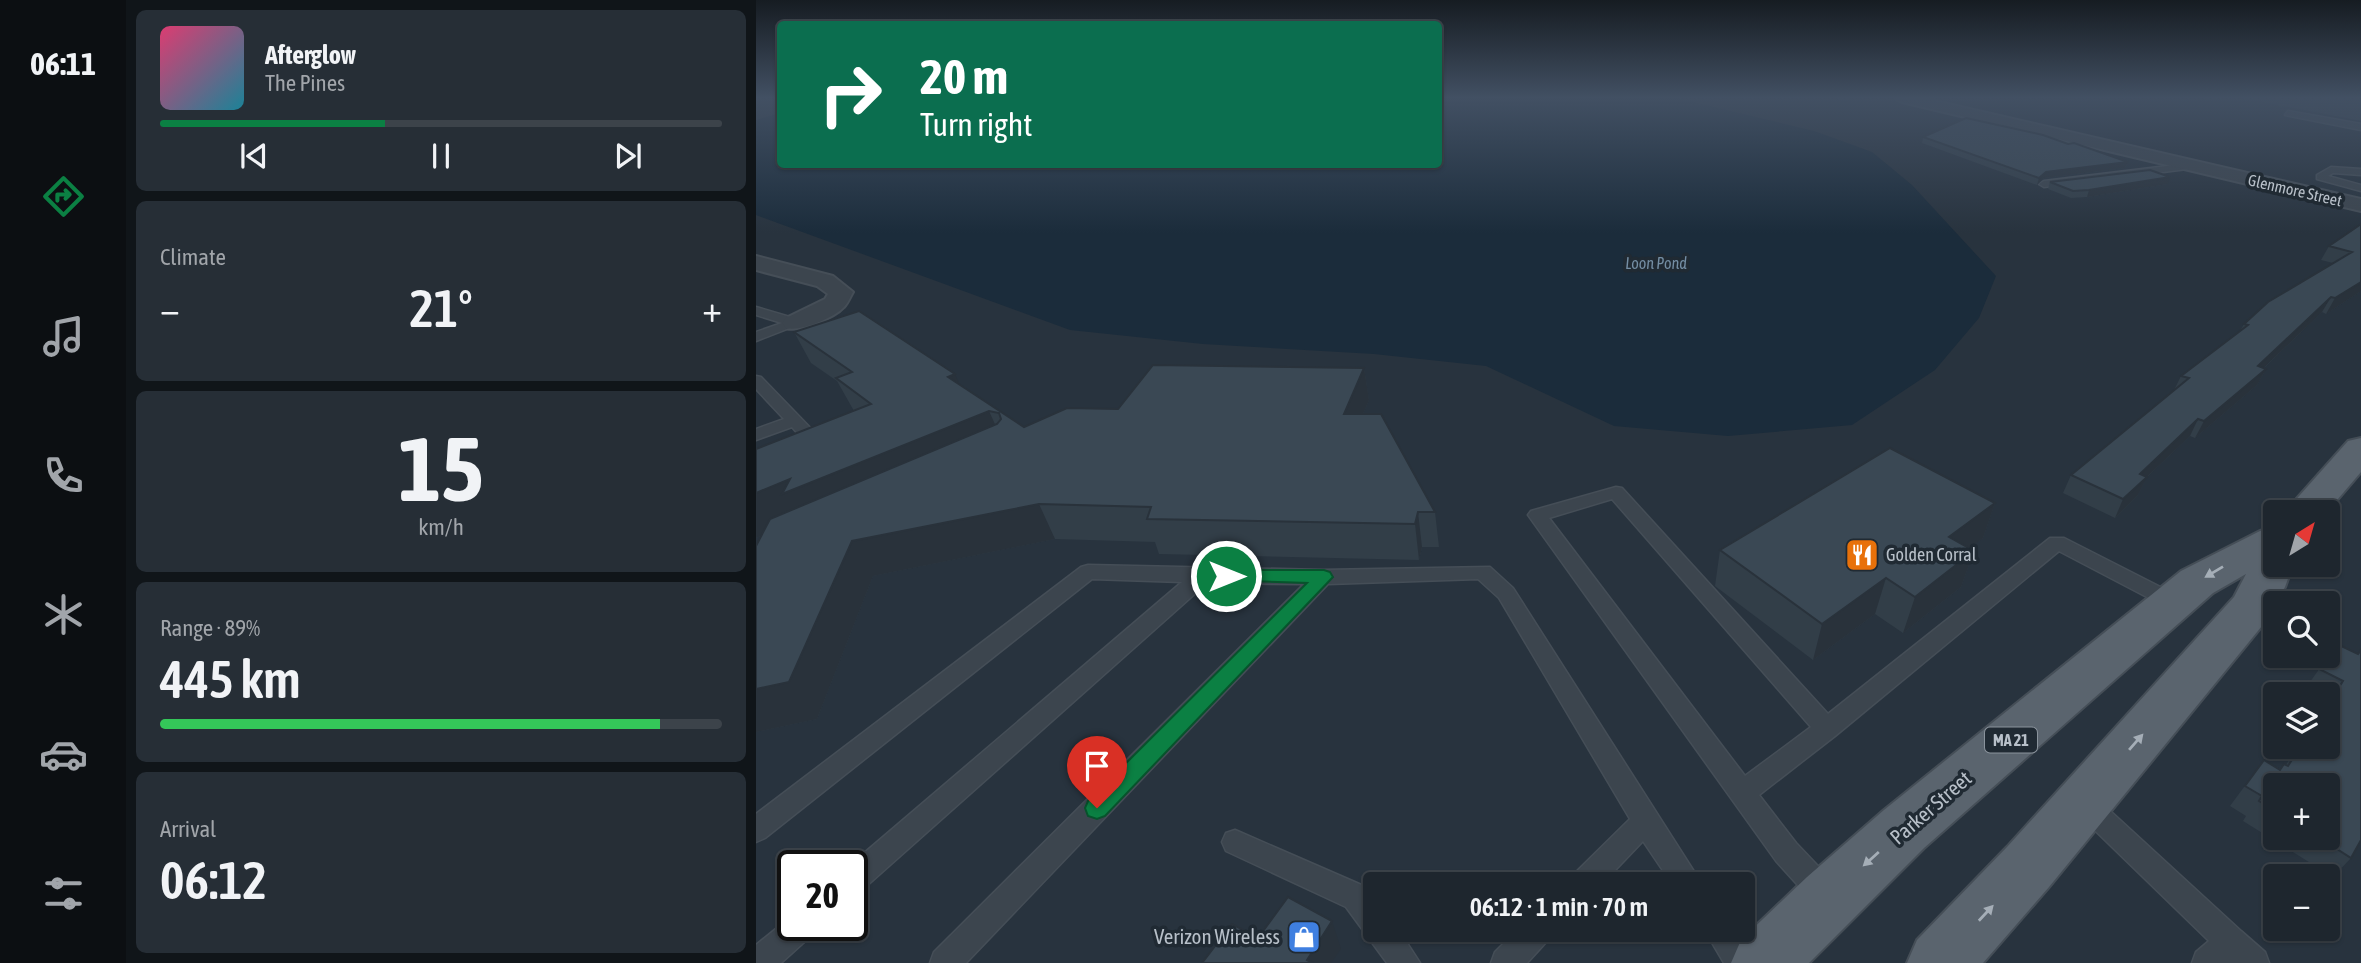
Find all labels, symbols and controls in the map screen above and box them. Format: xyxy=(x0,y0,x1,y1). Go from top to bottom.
text: Afterglow xyxy=(265,40,356,70)
text: 06:11 xyxy=(30,45,96,82)
text: 20 m xyxy=(920,48,1008,104)
icon: right xyxy=(805,49,896,140)
text: The Pines xyxy=(265,70,345,96)
text: Turn right xyxy=(920,106,1033,143)
icon: previous xyxy=(235,137,273,175)
icon: pause xyxy=(422,137,460,175)
icon: next xyxy=(609,137,647,175)
street label: Glenmore Street xyxy=(2246,170,2344,210)
icon: directions xyxy=(39,172,88,221)
text: Climate xyxy=(160,244,226,270)
water label: Loon Pond xyxy=(1625,254,1687,272)
text: 21° xyxy=(409,278,473,338)
text: − xyxy=(160,287,180,330)
text: + xyxy=(702,287,722,330)
icon: music xyxy=(39,312,88,361)
text: 15 xyxy=(398,416,484,520)
icon: phone xyxy=(39,451,88,500)
north arrow xyxy=(2263,500,2340,578)
map controls xyxy=(2263,500,2340,941)
text: km/h xyxy=(418,514,464,540)
restaurant icon: Golden Corral xyxy=(1843,536,1881,574)
position arrow xyxy=(1189,539,1263,613)
place label: Golden Corral xyxy=(1886,544,1977,565)
one-way arrow xyxy=(2205,566,2224,578)
icon: climate xyxy=(39,590,88,639)
button: search xyxy=(2263,591,2340,668)
text: Range · 89% xyxy=(160,615,260,641)
text: 445 km xyxy=(160,649,301,709)
button: layers xyxy=(2263,682,2340,759)
road number: MA 21 xyxy=(1985,727,2037,752)
icon: car xyxy=(39,730,88,779)
one-way arrow xyxy=(2128,733,2143,750)
pin xyxy=(1067,736,1127,808)
icon: arrive xyxy=(1078,747,1116,785)
street label: Parker Street xyxy=(1885,766,1976,849)
button: + xyxy=(2263,773,2340,850)
text: Arrival xyxy=(160,816,216,842)
text: 06:12 xyxy=(160,850,267,910)
speed limit sign: 20 xyxy=(777,850,868,941)
one-way arrow xyxy=(1863,851,1880,867)
button: − xyxy=(2263,864,2340,941)
icon: filters xyxy=(39,869,88,918)
text: 06:12 · 1 min · 70 m xyxy=(1470,892,1648,922)
one-way arrow xyxy=(1978,904,1994,922)
shop icon: Verizon Wireless xyxy=(1285,918,1323,956)
place label: Verizon Wireless xyxy=(1154,924,1280,948)

